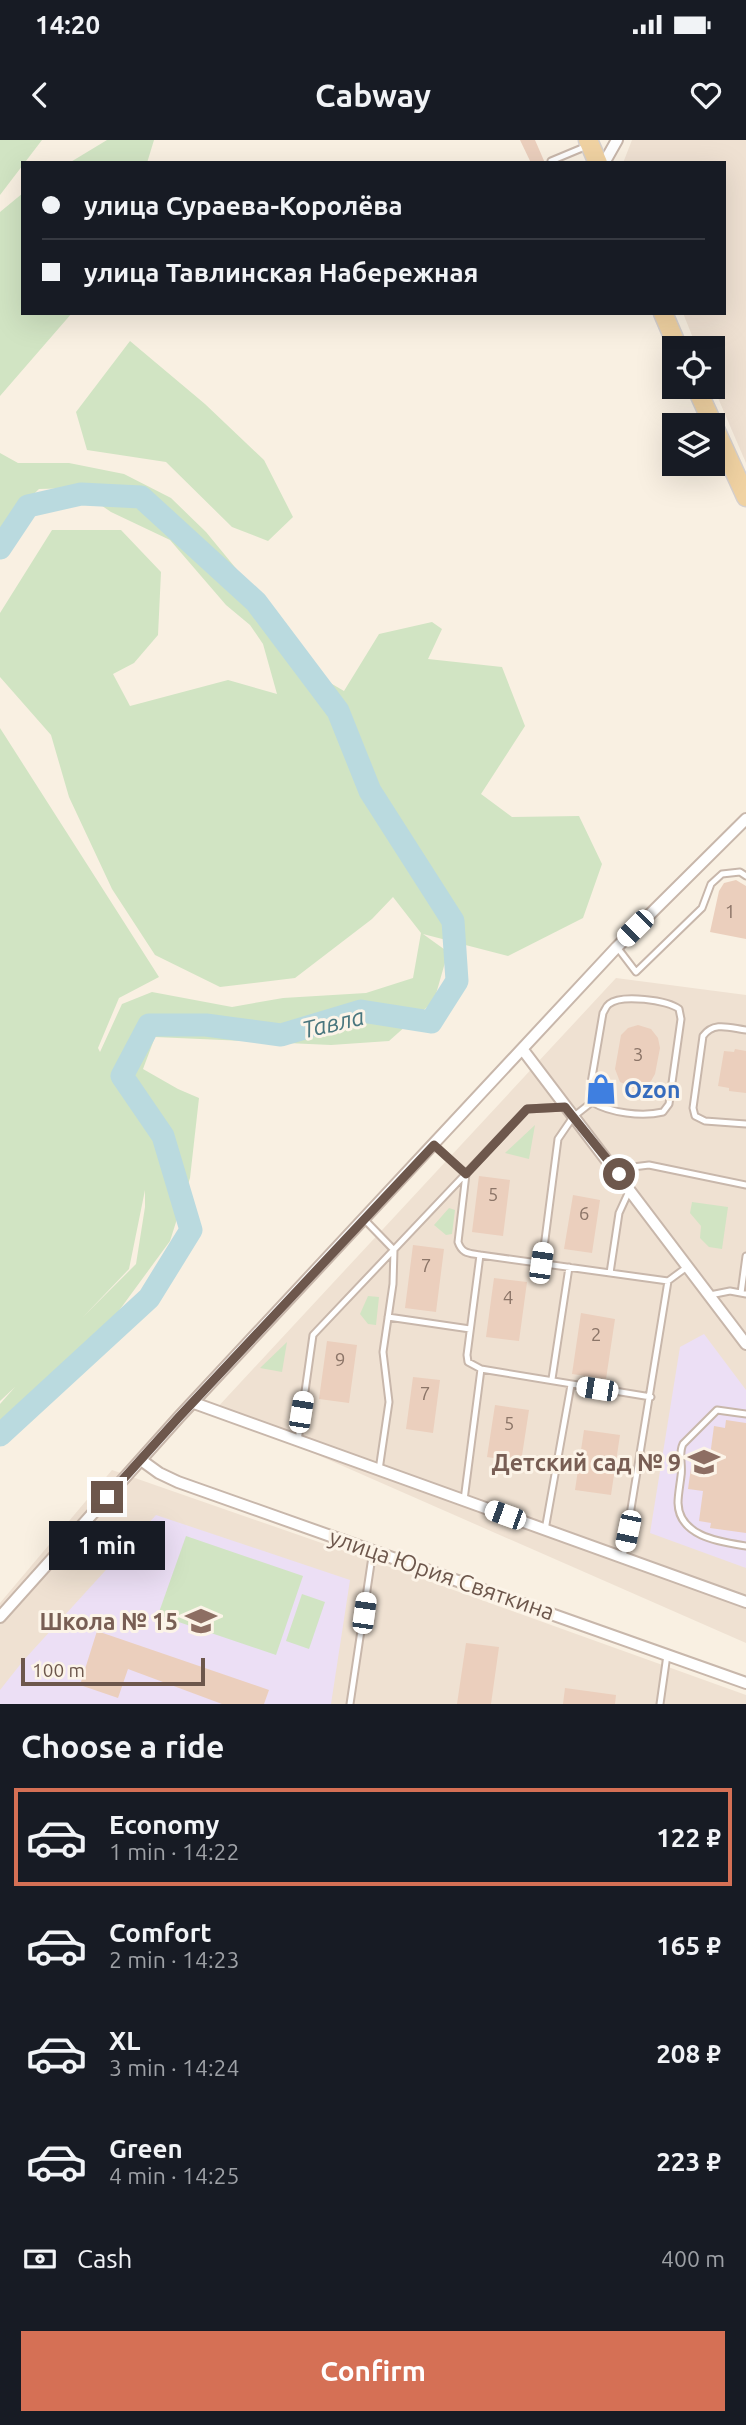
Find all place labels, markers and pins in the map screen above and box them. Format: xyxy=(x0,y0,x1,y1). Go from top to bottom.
shop icon: Ozon xyxy=(584,1072,618,1106)
place label: Ozon xyxy=(624,1077,680,1102)
school or university icon: Детский сад № 9 xyxy=(687,1445,721,1479)
place label: Детский сад № 9 xyxy=(492,1450,681,1475)
school or university icon: Школа № 15 xyxy=(184,1604,218,1638)
place label: Школа № 15 xyxy=(39,1609,178,1634)

